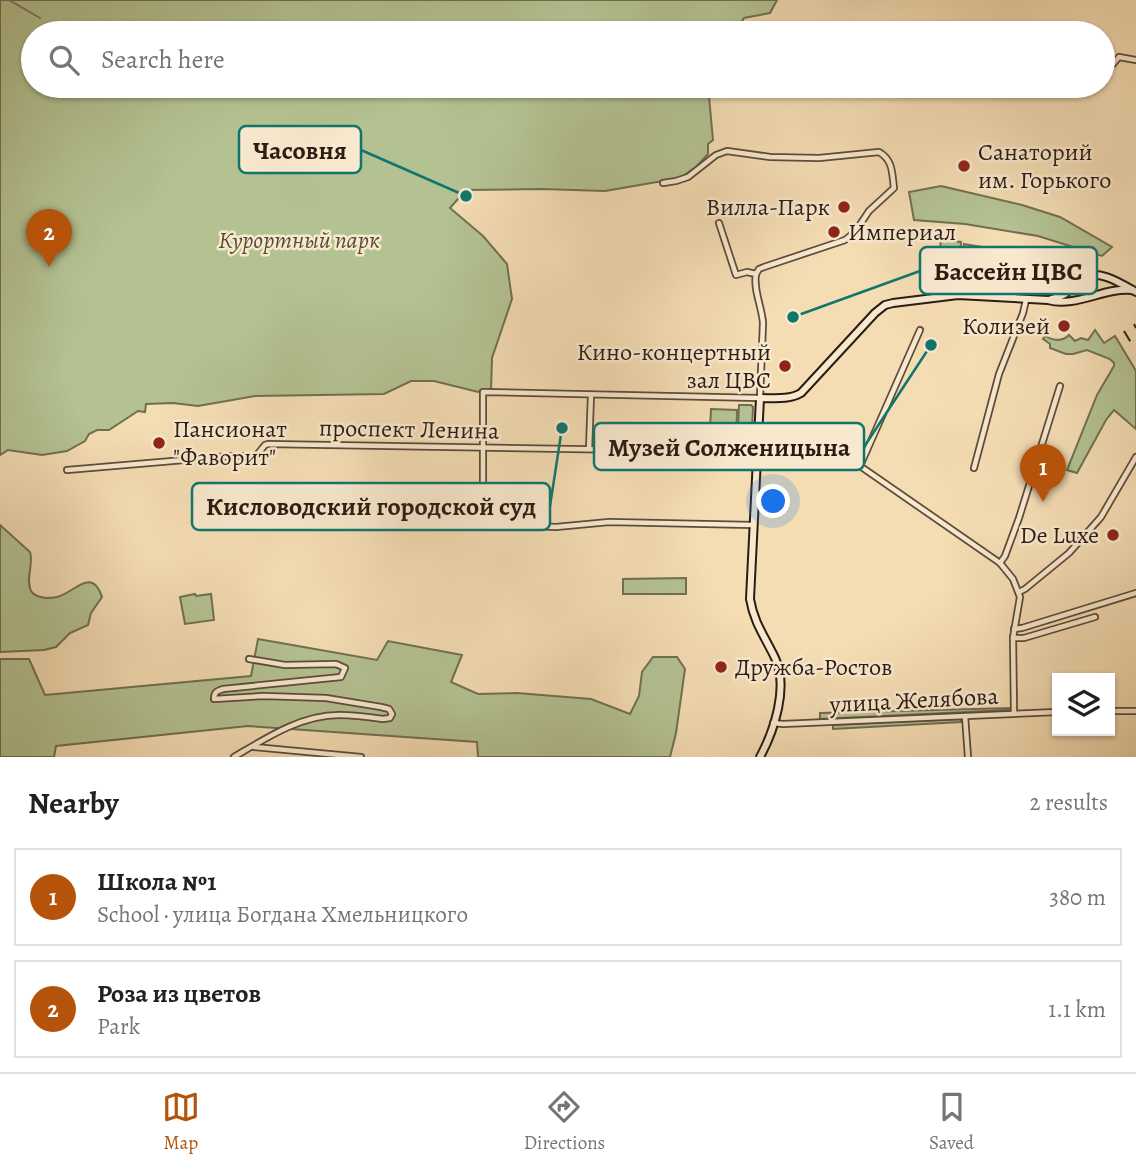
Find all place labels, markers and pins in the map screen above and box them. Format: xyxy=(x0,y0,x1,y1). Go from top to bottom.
callout: Часовня xyxy=(239,126,361,173)
place label: Санаторий им. Горького xyxy=(978,136,1111,196)
marker: Санаторий им. Горького xyxy=(956,158,972,174)
place label: Вилла-Парк xyxy=(706,191,830,223)
marker: Вилла-Парк xyxy=(836,199,852,215)
pin: 2 xyxy=(26,209,72,267)
place label: Империал xyxy=(848,216,956,248)
marker: Империал xyxy=(826,224,842,240)
callout: Бассейн ЦВС xyxy=(920,247,1097,294)
place label: Колизей xyxy=(962,310,1050,342)
marker: Колизей xyxy=(1056,318,1072,334)
place label: Кино-концертный зал ЦВС xyxy=(577,336,771,396)
marker: Кино-концертный зал ЦВС xyxy=(777,358,793,374)
place label: Пансионат "Фаворит" xyxy=(173,413,287,473)
callout: Музей Солженицына xyxy=(594,423,864,470)
marker: Пансионат "Фаворит" xyxy=(151,435,167,451)
pin: 1 xyxy=(1020,444,1066,502)
callout: Кисловодский городской суд xyxy=(192,483,550,530)
place label: De Luxe xyxy=(1020,519,1099,551)
marker: De Luxe xyxy=(1105,527,1121,543)
place label: Дружба-Ростов xyxy=(735,651,892,683)
marker: Дружба-Ростов xyxy=(713,659,729,675)

